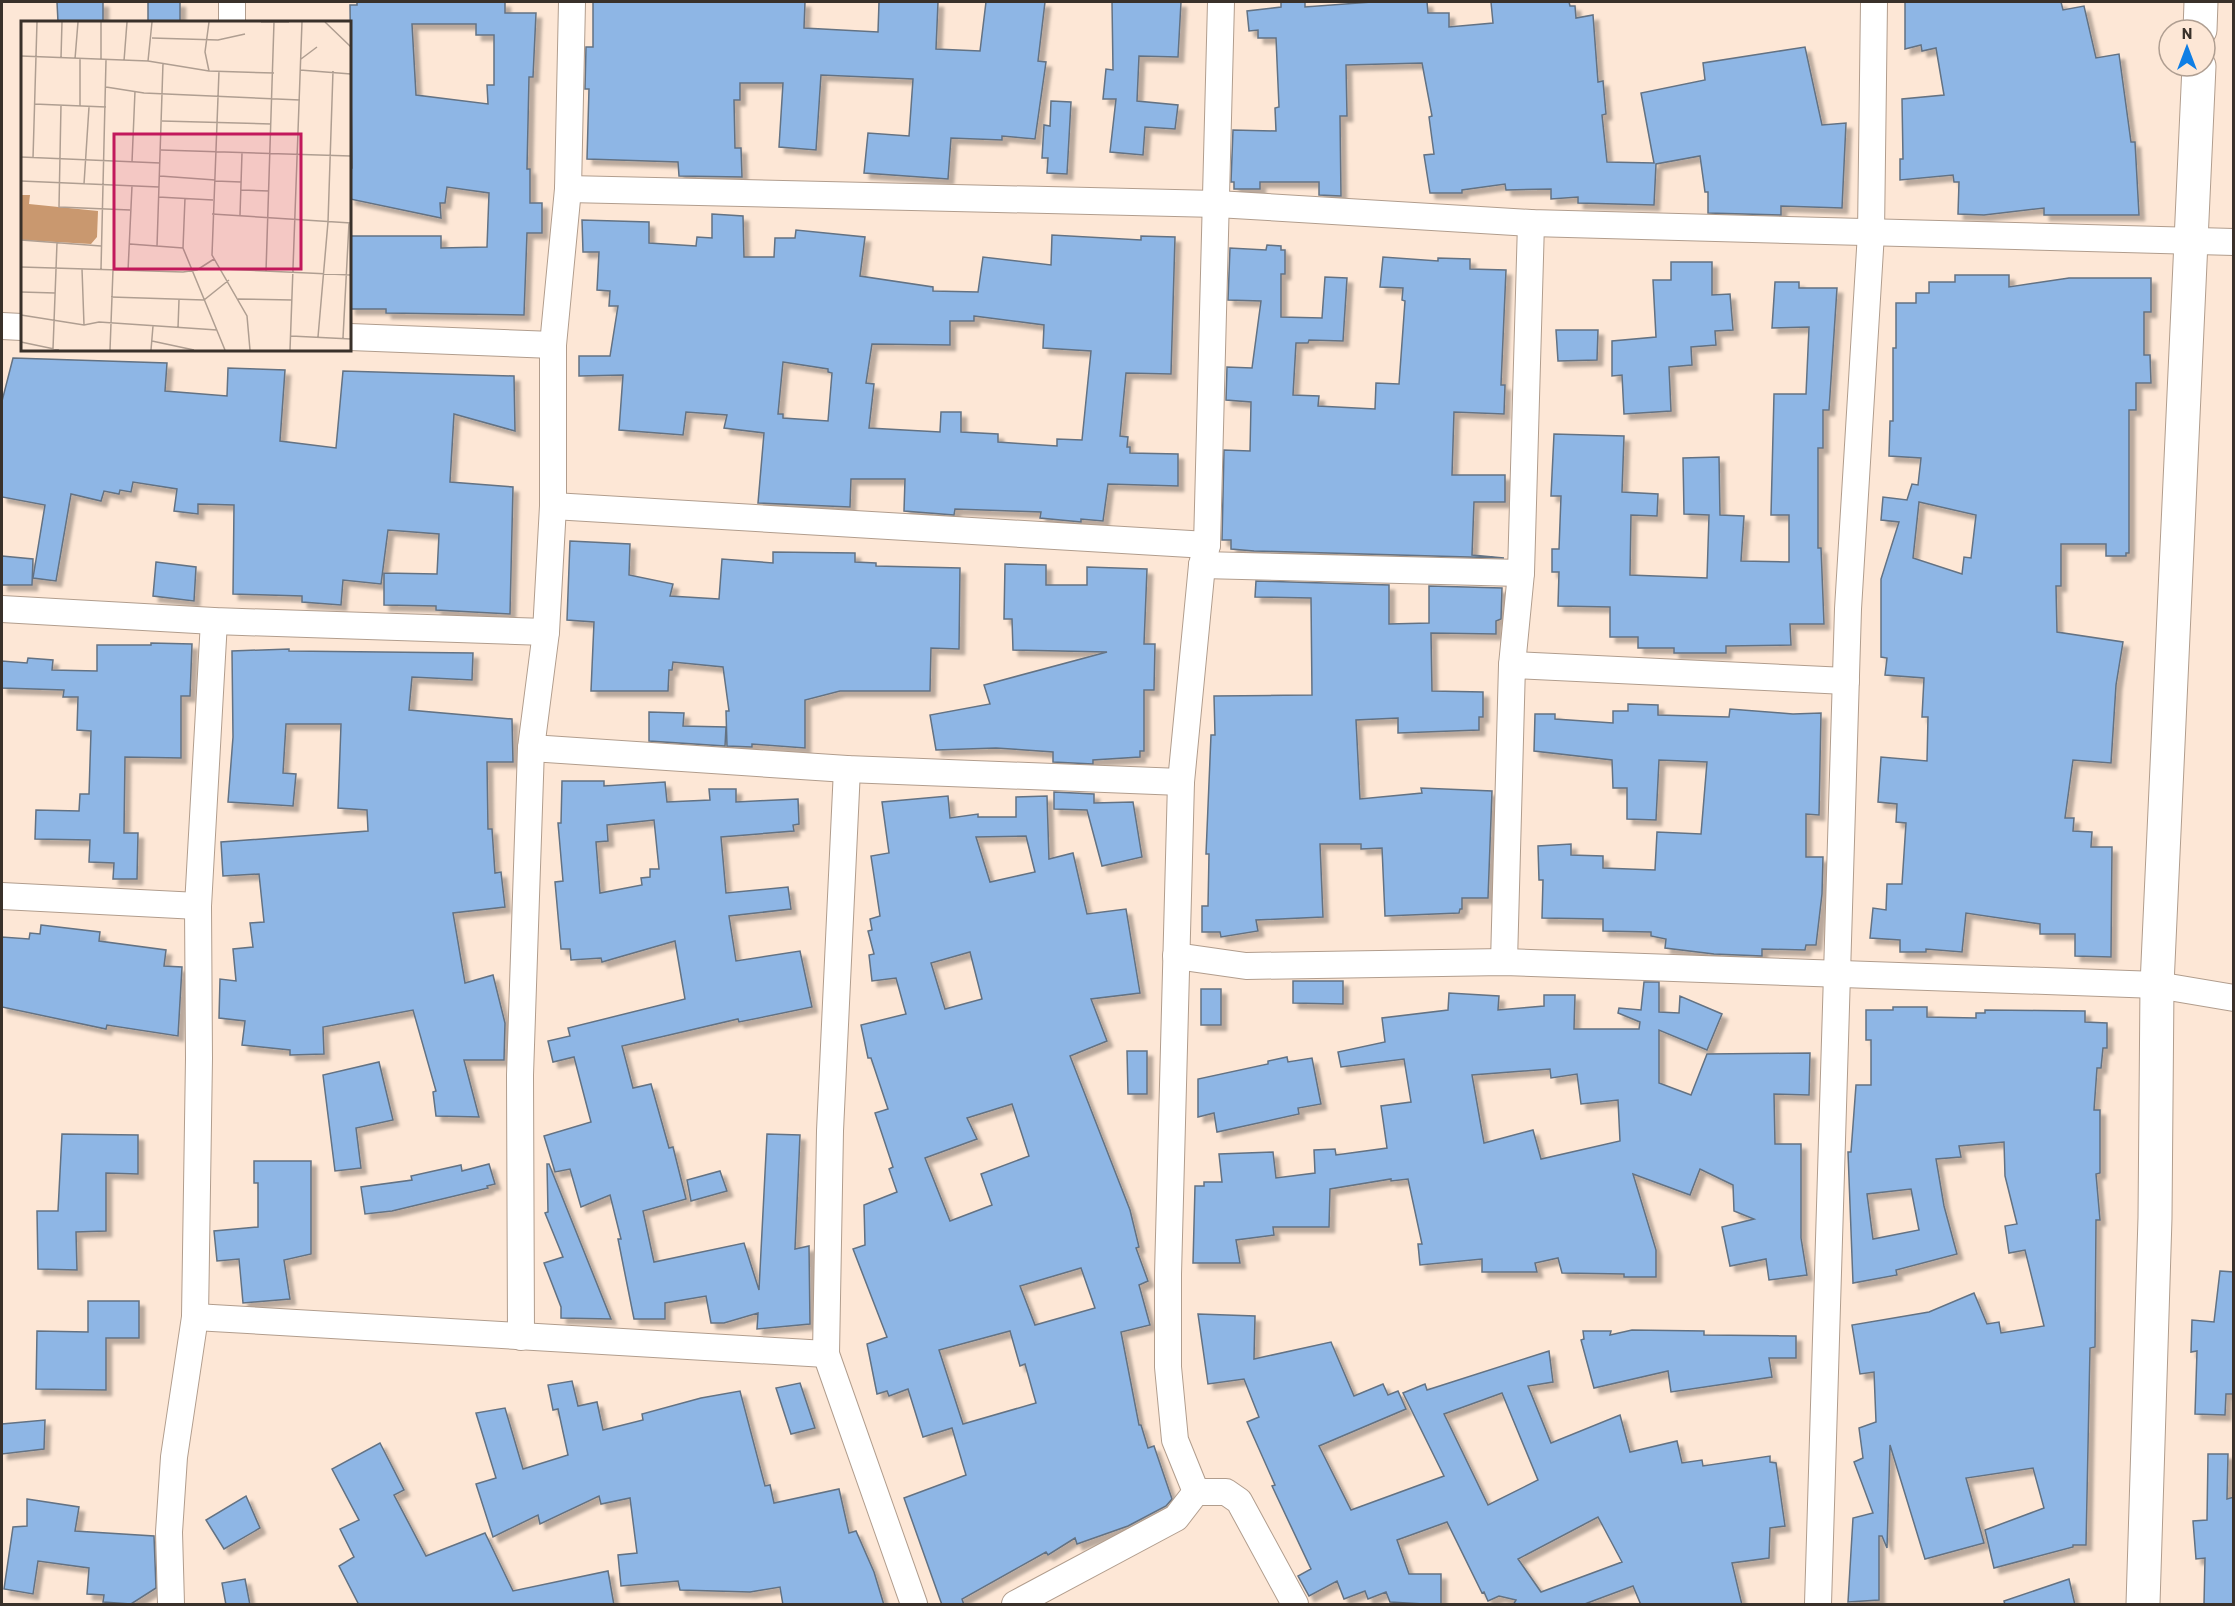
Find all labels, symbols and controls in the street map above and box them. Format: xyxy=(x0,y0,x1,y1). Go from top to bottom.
north arrow xyxy=(2157,18,2217,78)
inset map xyxy=(21,21,351,351)
text: N xyxy=(2182,23,2192,42)

